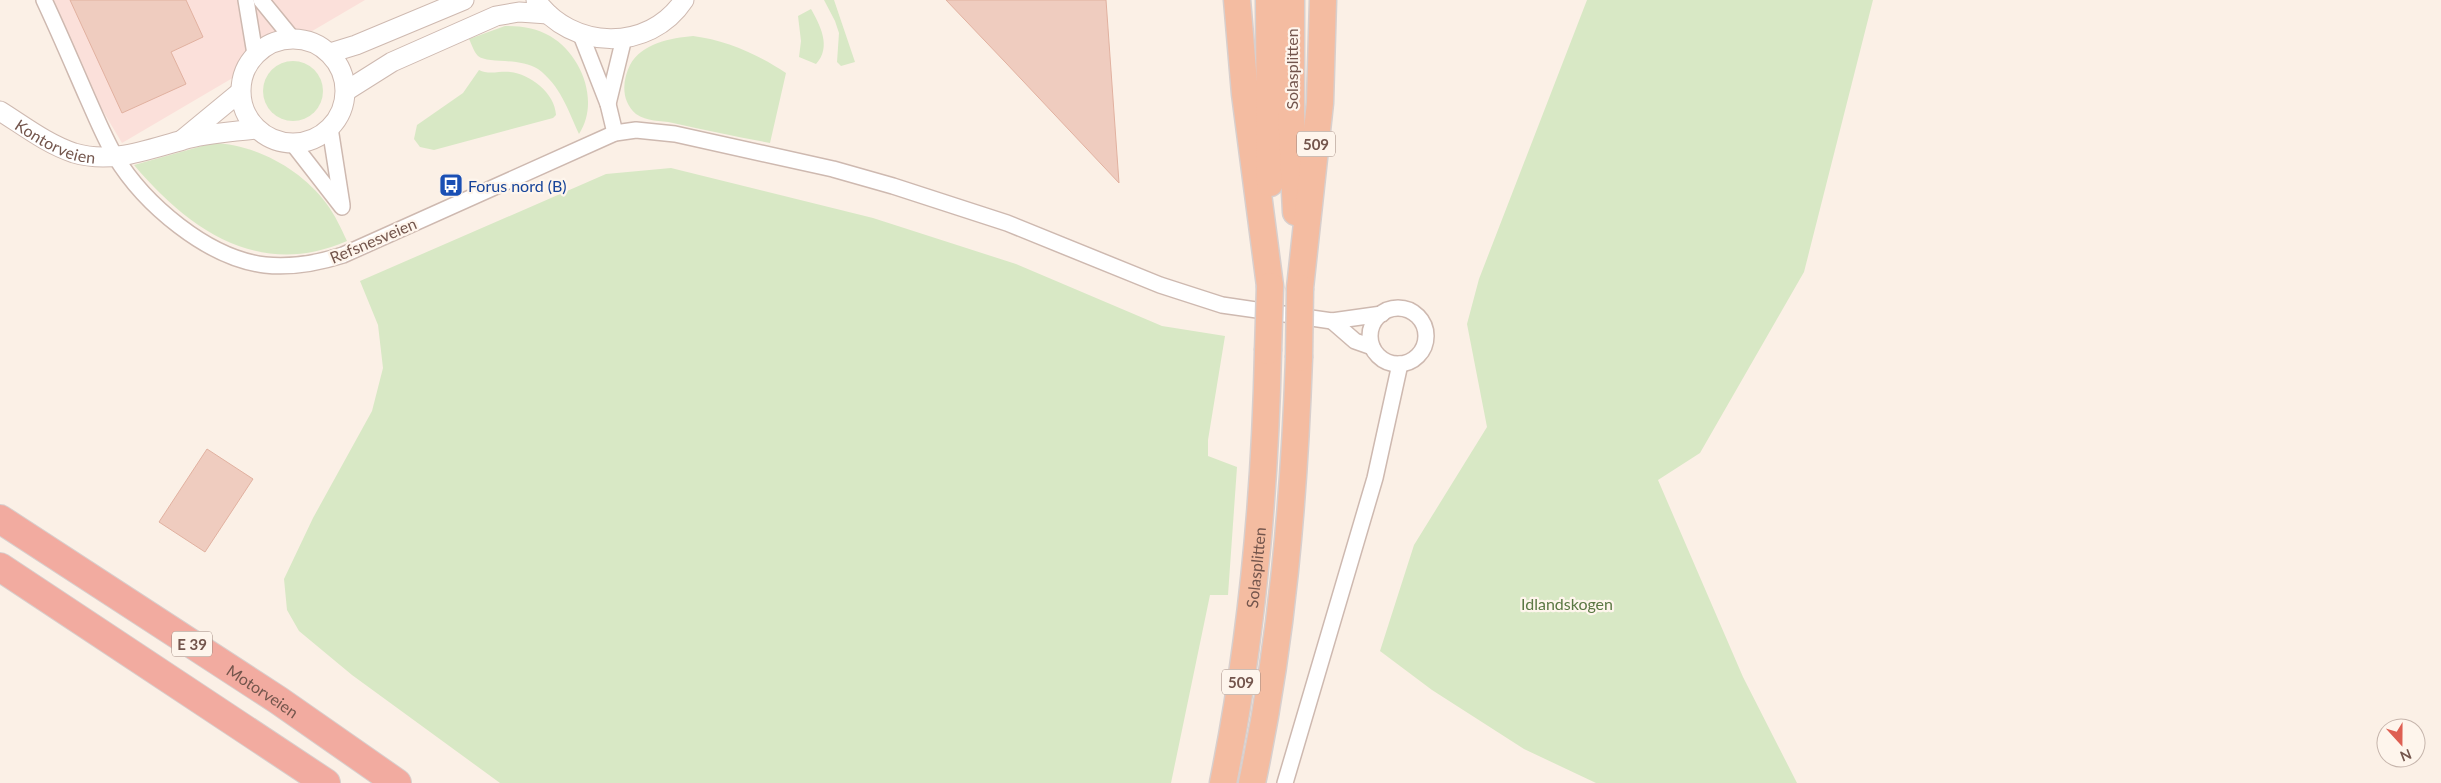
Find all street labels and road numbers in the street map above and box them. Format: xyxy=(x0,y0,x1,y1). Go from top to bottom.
street label: Solasplitten xyxy=(1282,28,1301,110)
street label: Kontorveien xyxy=(12,114,97,166)
road number: 509 xyxy=(1297,132,1335,156)
street label: Refsnesveien xyxy=(327,213,419,267)
street label: Solasplitten xyxy=(1241,526,1269,609)
road number: E 39 xyxy=(172,632,212,656)
street label: Motorveien xyxy=(224,660,302,721)
road number: 509 xyxy=(1222,670,1260,694)

